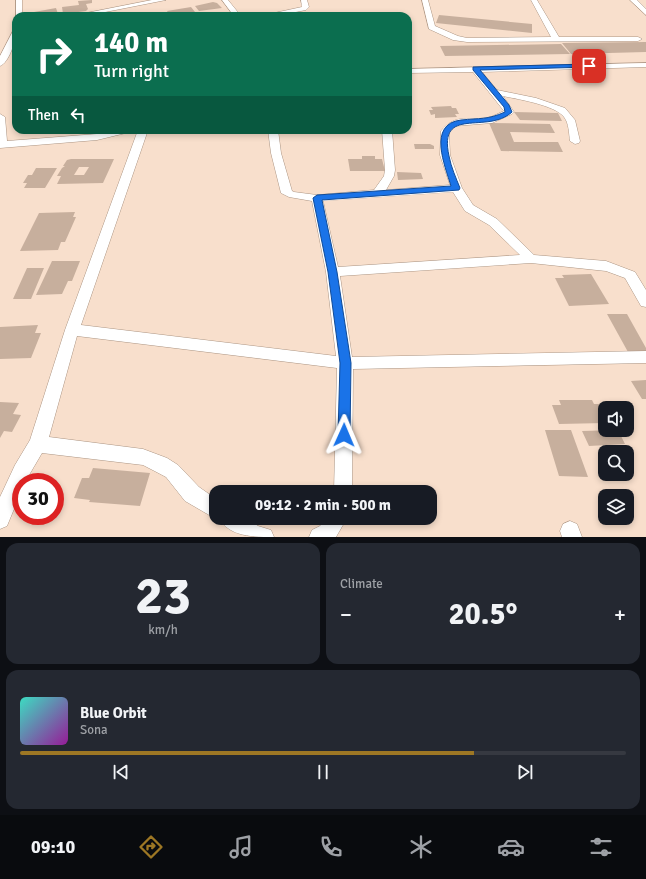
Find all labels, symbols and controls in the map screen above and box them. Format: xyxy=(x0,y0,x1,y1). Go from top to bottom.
text: 140 m xyxy=(94,26,168,60)
icon: right xyxy=(28,28,80,80)
pin xyxy=(572,49,606,83)
icon: arrive xyxy=(578,55,600,77)
text: Turn right xyxy=(94,60,169,82)
icon: left xyxy=(67,104,89,126)
text: Then xyxy=(28,106,59,124)
map controls xyxy=(598,401,634,525)
button: sound xyxy=(598,401,634,437)
position arrow xyxy=(323,414,365,456)
button: search xyxy=(598,445,634,481)
speed limit sign: 30 xyxy=(12,473,64,525)
button: layers xyxy=(598,489,634,525)
text: 09:12 · 2 min · 500 m xyxy=(255,496,391,514)
text: 23 xyxy=(135,564,191,628)
text: Climate xyxy=(340,576,383,592)
text: 20.5° xyxy=(448,596,518,633)
text: − xyxy=(340,601,352,628)
text: + xyxy=(614,601,626,628)
text: km/h xyxy=(148,622,178,638)
text: Blue Orbit xyxy=(80,704,147,722)
text: Sona xyxy=(80,722,108,738)
icon: previous xyxy=(110,761,132,783)
icon: pause xyxy=(312,761,334,783)
icon: next xyxy=(514,761,536,783)
icon: directions xyxy=(137,833,165,861)
icon: music xyxy=(227,833,255,861)
icon: phone xyxy=(317,833,345,861)
icon: climate xyxy=(407,833,435,861)
icon: car xyxy=(497,833,525,861)
icon: filters xyxy=(587,833,615,861)
text: 09:10 xyxy=(31,836,75,858)

